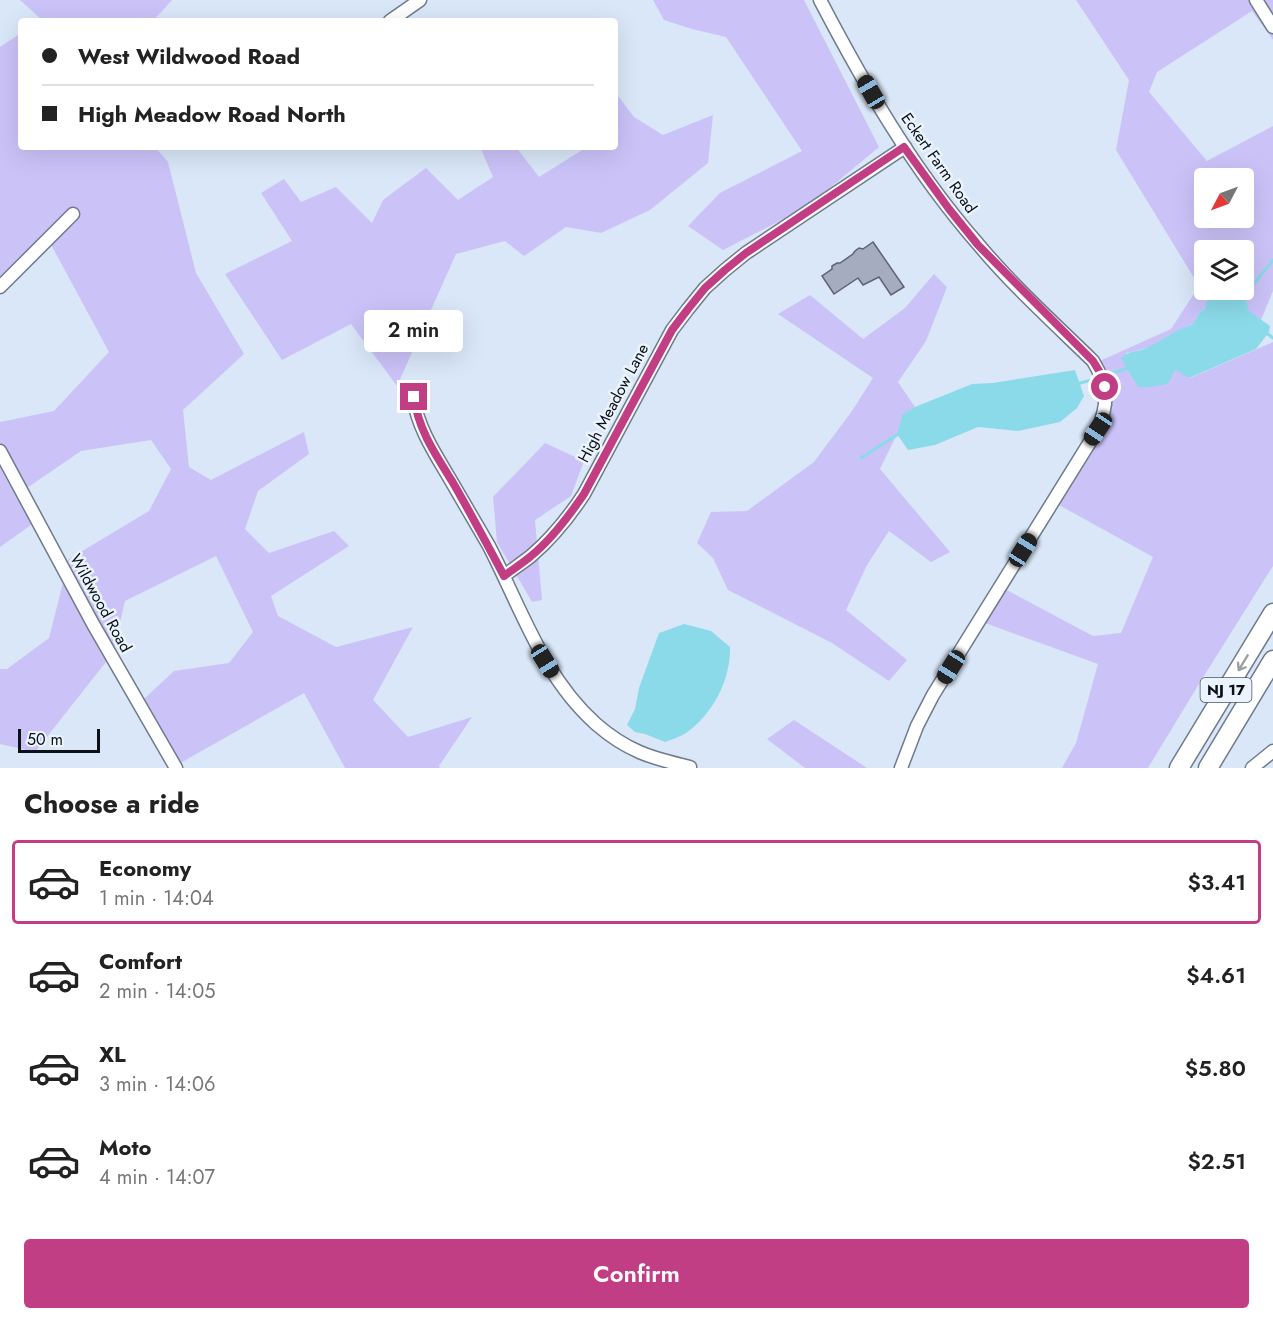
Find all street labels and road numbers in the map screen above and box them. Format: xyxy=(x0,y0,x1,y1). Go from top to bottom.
street label: Eckert Farm Road xyxy=(896,108,982,218)
street label: High Meadow Lane xyxy=(572,339,654,467)
street label: Wildwood Road xyxy=(64,550,138,656)
road number: NJ 17 xyxy=(1200,678,1252,702)

